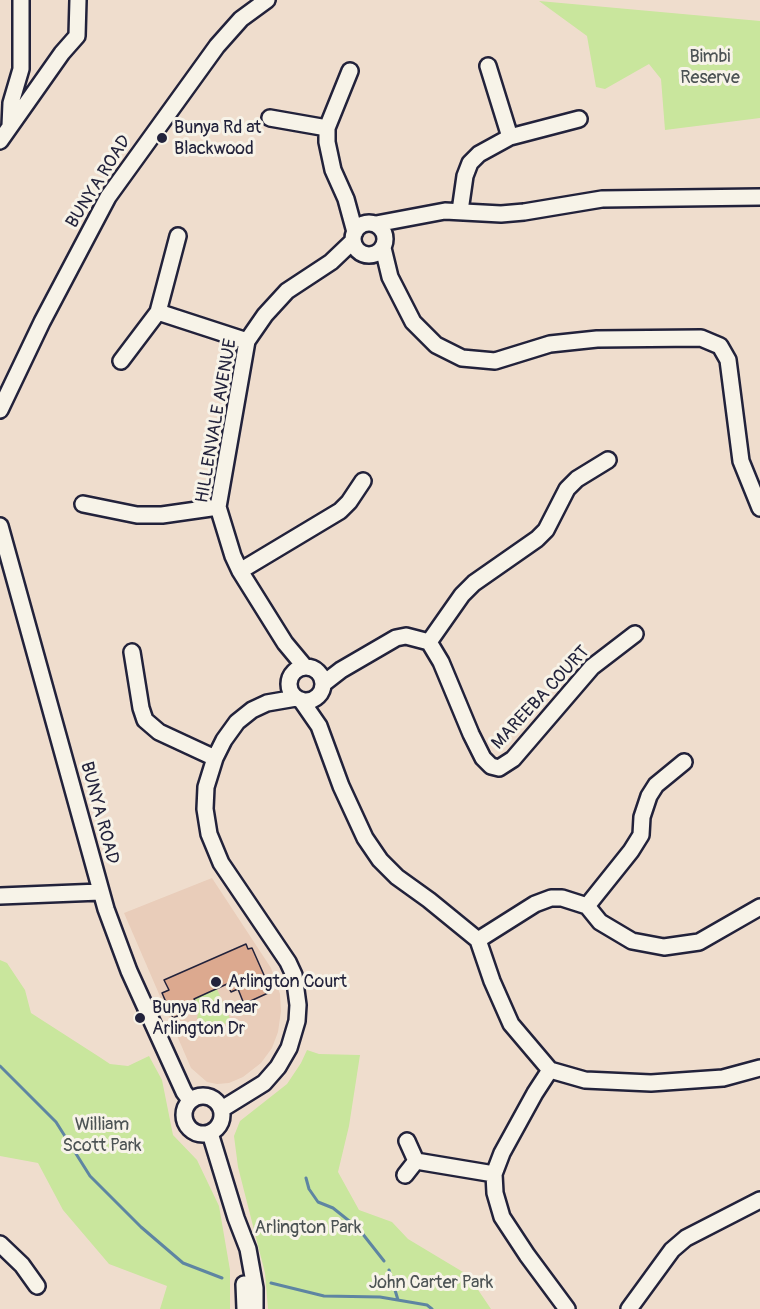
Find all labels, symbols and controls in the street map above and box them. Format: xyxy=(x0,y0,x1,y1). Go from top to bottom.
park label: Bimbi Reserve xyxy=(680,46,740,88)
place label: Bunya Rd at Blackwood xyxy=(174,117,261,160)
marker: Bunya Rd at Blackwood xyxy=(155,131,169,145)
street label: BUNYA ROAD xyxy=(62,132,136,232)
street label: HILLENVALE AVENUE xyxy=(192,337,242,505)
street label: MAREEBA COURT xyxy=(488,642,594,754)
street label: BUNYA ROAD xyxy=(75,759,123,867)
place label: Arlington Court xyxy=(228,971,347,993)
marker: Arlington Court xyxy=(209,975,223,989)
place label: Bunya Rd near Arlington Dr xyxy=(152,997,258,1040)
marker: Bunya Rd near Arlington Dr xyxy=(133,1011,147,1025)
park label: William Scott Park xyxy=(62,1114,142,1156)
park label: Arlington Park xyxy=(254,1217,362,1239)
park label: John Carter Park xyxy=(369,1272,493,1294)

